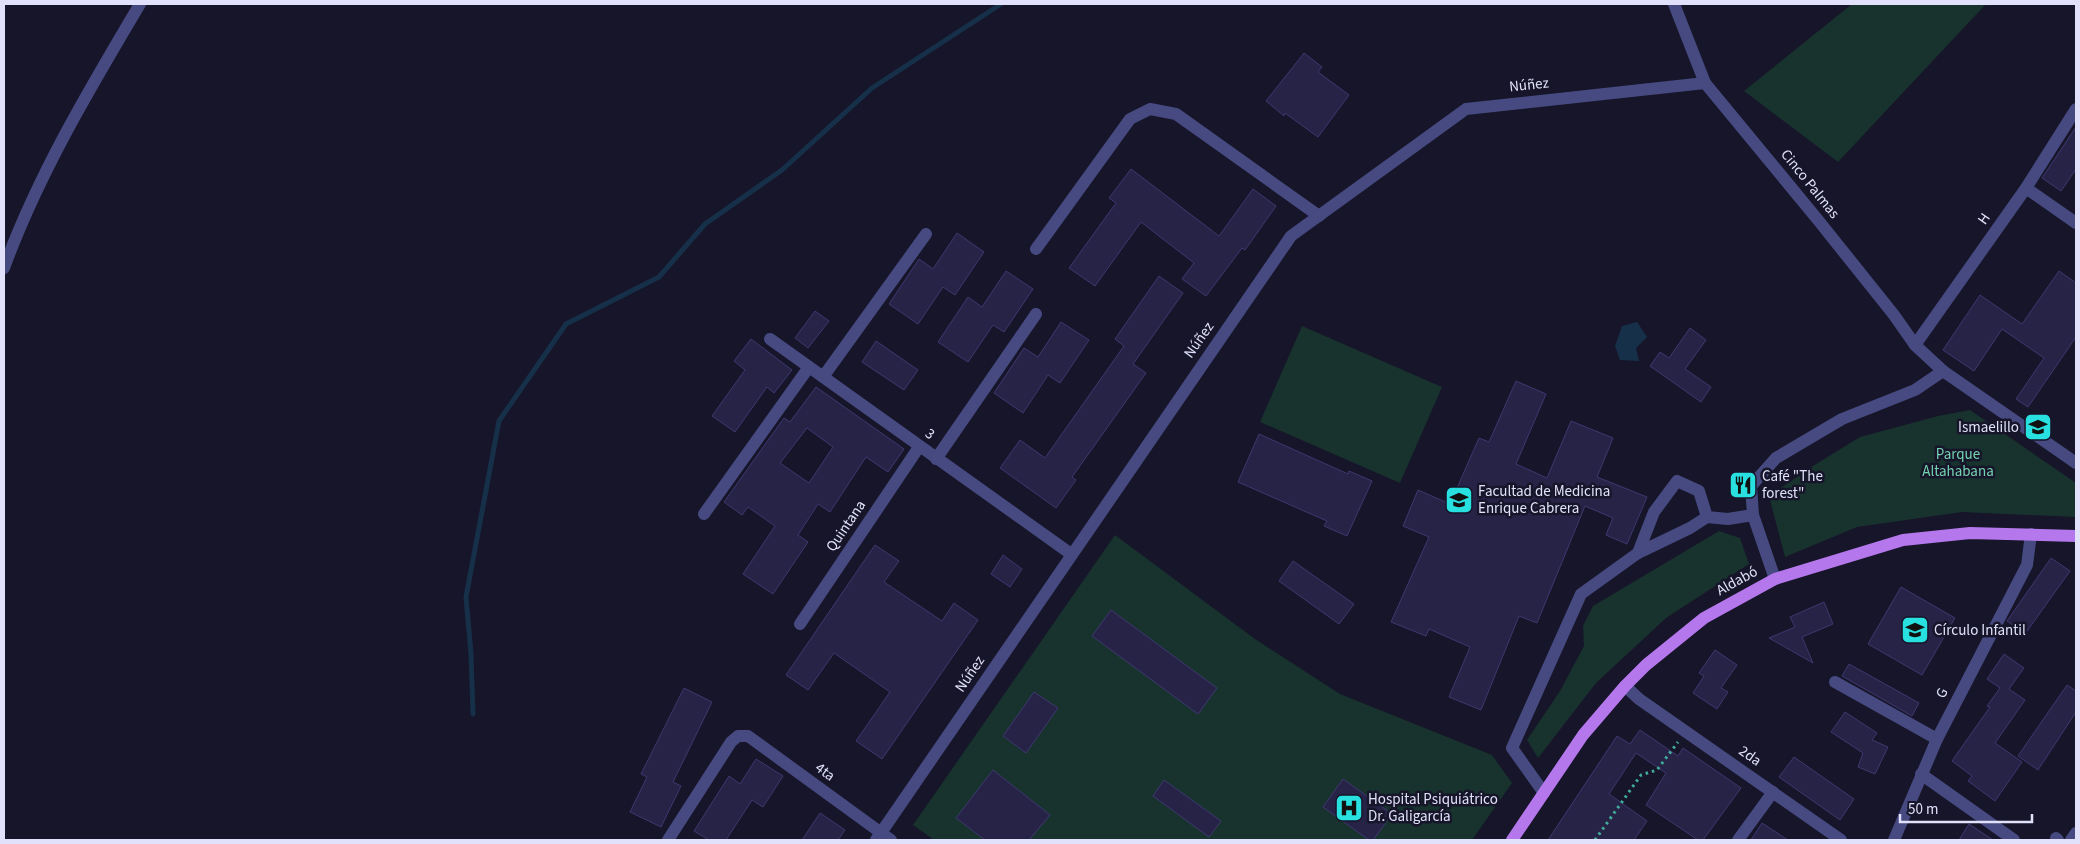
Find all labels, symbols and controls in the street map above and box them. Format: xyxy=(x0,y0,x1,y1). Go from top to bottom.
street label: Núñez xyxy=(1508,72,1550,98)
street label: Cinco Palmas xyxy=(1776,145,1844,223)
street label: H xyxy=(1973,209,1995,229)
street label: Núñez xyxy=(1179,318,1219,362)
school or university icon: Ismaelillo xyxy=(2023,412,2053,442)
place label: Ismaelillo xyxy=(1958,417,2019,438)
street label: 3 xyxy=(921,423,939,445)
park label: Parque Altahabana xyxy=(1922,444,1994,482)
place label: Café "The forest" xyxy=(1762,466,1823,504)
restaurant icon: Café "The forest" xyxy=(1728,470,1758,500)
place label: Facultad de Medicina Enrique Cabrera xyxy=(1478,481,1610,519)
school or university icon: Facultad de Medicina Enrique Cabrera xyxy=(1444,485,1474,515)
street label: Quintana xyxy=(821,496,871,556)
street label: Aldabó xyxy=(1713,561,1761,601)
school or university icon: Círculo Infantil xyxy=(1900,615,1930,645)
place label: Círculo Infantil xyxy=(1934,620,2026,641)
street label: Núñez xyxy=(950,652,990,696)
street label: G xyxy=(1931,684,1953,702)
street label: 2da xyxy=(1734,741,1766,771)
street label: 4ta xyxy=(811,758,839,786)
place label: Hospital Psiquiátrico Dr. Galigarcía xyxy=(1368,789,1498,827)
scale bar xyxy=(1900,792,2032,824)
hospital icon: Hospital Psiquiátrico Dr. Galigarcía xyxy=(1334,793,1364,823)
text: 50 m xyxy=(1908,799,1938,820)

